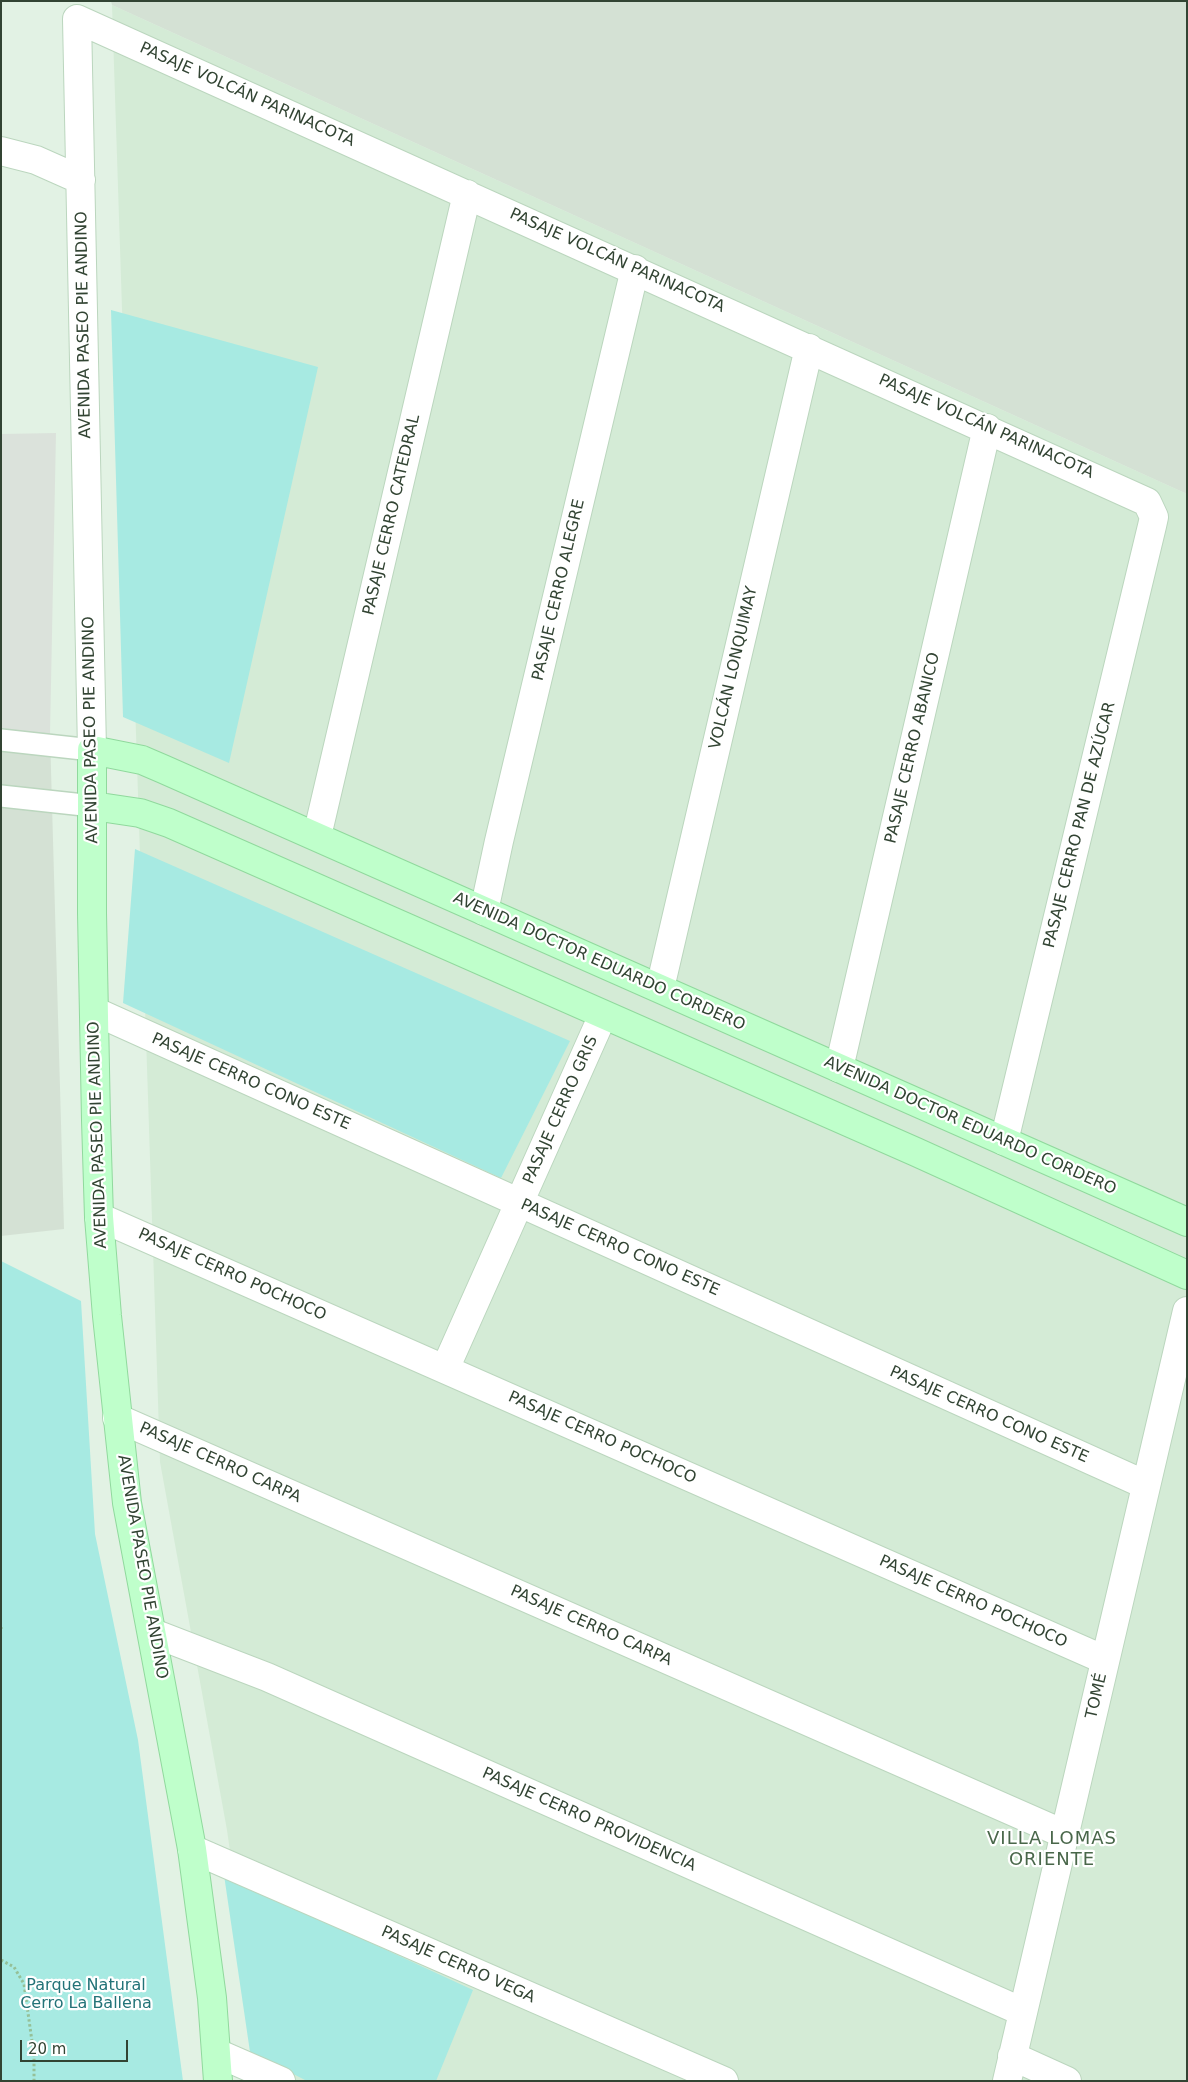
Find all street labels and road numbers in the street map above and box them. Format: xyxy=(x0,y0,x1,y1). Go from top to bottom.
street label: PASAJE VOLCÁN PARINACOTA xyxy=(136,39,358,151)
street label: PASAJE VOLCÁN PARINACOTA xyxy=(506,205,728,317)
street label: AVENIDA PASEO PIE ANDINO xyxy=(72,211,96,439)
street label: PASAJE VOLCÁN PARINACOTA xyxy=(875,371,1097,483)
street label: PASAJE CERRO CATEDRAL xyxy=(360,413,424,617)
street label: PASAJE CERRO ALEGRE xyxy=(529,497,589,683)
street label: VOLCÁN LONQUIMAY xyxy=(706,585,762,751)
street label: AVENIDA PASEO PIE ANDINO xyxy=(79,616,103,844)
street label: PASAJE CERRO ABANICO xyxy=(882,651,944,845)
street label: PASAJE CERRO PAN DE AZÚCAR xyxy=(1040,700,1120,950)
street label: AVENIDA DOCTOR EDUARDO CORDERO xyxy=(450,889,748,1035)
street label: AVENIDA PASEO PIE ANDINO xyxy=(84,1021,112,1249)
street label: PASAJE CERRO CONO ESTE xyxy=(149,1029,353,1135)
street label: PASAJE CERRO GRIS xyxy=(520,1033,602,1187)
street label: AVENIDA DOCTOR EDUARDO CORDERO xyxy=(821,1053,1119,1199)
street label: PASAJE CERRO CONO ESTE xyxy=(518,1195,722,1301)
street label: PASAJE CERRO POCHOCO xyxy=(135,1225,329,1325)
street label: PASAJE CERRO CONO ESTE xyxy=(887,1362,1091,1468)
street label: PASAJE CERRO POCHOCO xyxy=(505,1388,699,1488)
street label: PASAJE CERRO CARPA xyxy=(136,1419,304,1507)
street label: AVENIDA PASEO PIE ANDINO xyxy=(113,1453,171,1681)
street label: PASAJE CERRO POCHOCO xyxy=(876,1552,1070,1652)
street label: PASAJE CERRO CARPA xyxy=(507,1582,675,1670)
street label: TOMÉ xyxy=(1082,1671,1112,1721)
street label: PASAJE CERRO PROVIDENCIA xyxy=(479,1764,699,1876)
street label: PASAJE CERRO VEGA xyxy=(378,1922,538,2008)

